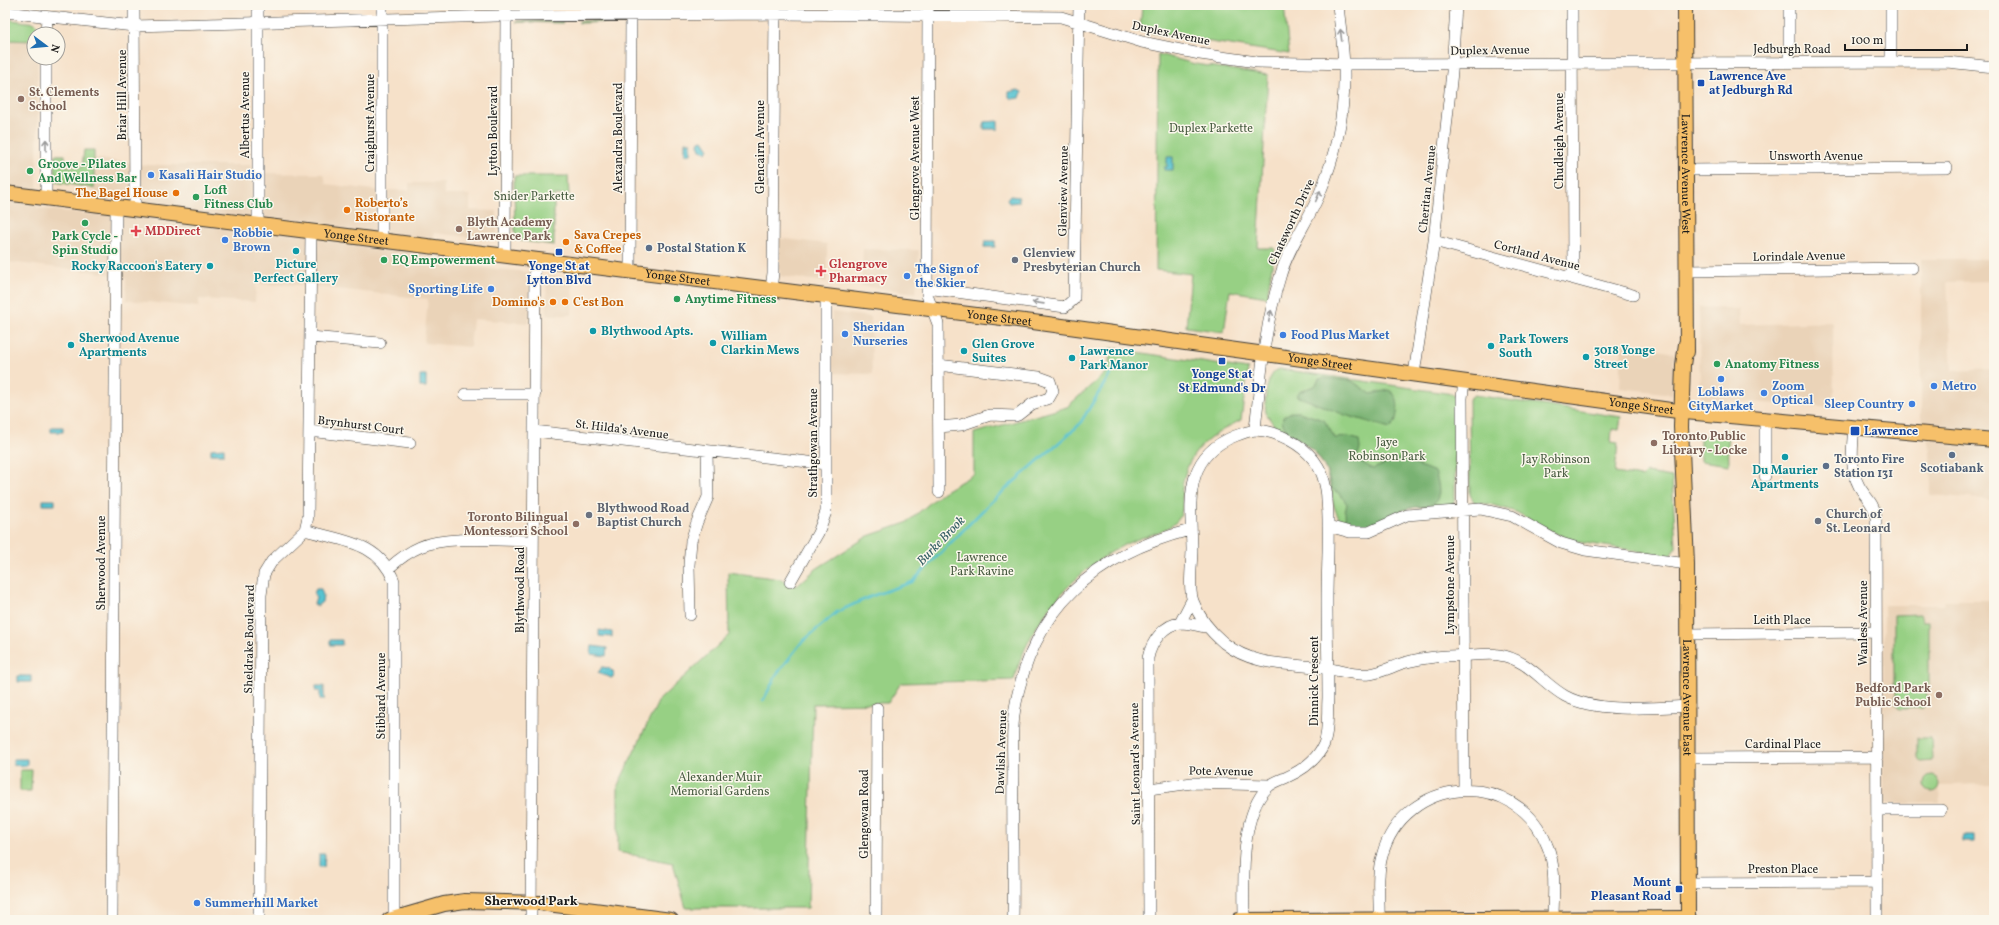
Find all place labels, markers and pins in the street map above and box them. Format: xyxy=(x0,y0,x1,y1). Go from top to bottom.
place label: Lawrence Ave at Jedburgh Rd xyxy=(1709,69,1793,99)
marker: Lawrence Ave at Jedburgh Rd xyxy=(1696,78,1706,88)
place label: St. Clements School xyxy=(29,85,100,115)
marker: St. Clements School xyxy=(16,94,26,104)
place label: Groove - Pilates And Wellness Bar xyxy=(38,157,137,187)
marker: Groove - Pilates And Wellness Bar xyxy=(25,166,35,176)
place label: Kasali Hair Studio xyxy=(159,168,262,184)
marker: Kasali Hair Studio xyxy=(146,170,156,180)
place label: Loft Fitness Club xyxy=(204,183,273,213)
place label: The Bagel House xyxy=(75,186,168,202)
marker: The Bagel House xyxy=(171,188,181,198)
marker: Loft Fitness Club xyxy=(191,192,201,202)
place label: Roberto’s Ristorante xyxy=(355,196,415,226)
marker: Roberto’s Ristorante xyxy=(342,205,352,215)
place label: Blyth Academy Lawrence Park xyxy=(467,215,552,245)
marker: Park Cycle - Spin Studio xyxy=(80,218,90,228)
place label: MDDirect xyxy=(145,224,201,240)
marker: Blyth Academy Lawrence Park xyxy=(454,224,464,234)
marker: MDDirect xyxy=(130,225,142,237)
place label: Robbie Brown xyxy=(233,226,272,256)
place label: Sava Crepes & Coffee xyxy=(574,228,642,258)
place label: Park Cycle - Spin Studio xyxy=(52,229,118,259)
marker: Robbie Brown xyxy=(220,235,230,245)
marker: Sava Crepes & Coffee xyxy=(561,237,571,247)
place label: Postal Station K xyxy=(657,241,747,257)
marker: Postal Station K xyxy=(644,243,654,253)
marker: Picture Perfect Gallery xyxy=(291,246,301,256)
place label: Glenview Presbyterian Church xyxy=(1023,246,1141,276)
marker: Yonge St at Lytton Blvd xyxy=(554,247,564,257)
place label: EQ Empowerment xyxy=(392,253,496,269)
marker: EQ Empowerment xyxy=(379,255,389,265)
marker: Glenview Presbyterian Church xyxy=(1010,255,1020,265)
place label: Picture Perfect Gallery xyxy=(254,257,338,287)
place label: Glengrove Pharmacy xyxy=(829,257,887,287)
place label: Rocky Raccoon's Eatery xyxy=(71,259,202,275)
place label: Yonge St at Lytton Blvd xyxy=(526,259,592,289)
marker: Rocky Raccoon's Eatery xyxy=(205,261,215,271)
place label: The Sign of the Skier xyxy=(915,262,979,292)
marker: Glengrove Pharmacy xyxy=(816,266,826,276)
marker: The Sign of the Skier xyxy=(902,271,912,281)
place label: Sporting Life xyxy=(408,282,483,298)
marker: Sporting Life xyxy=(486,284,496,294)
place label: Anytime Fitness xyxy=(685,292,777,308)
marker: Anytime Fitness xyxy=(672,294,682,304)
place label: Domino's xyxy=(492,295,545,311)
place label: C'est Bon xyxy=(573,295,624,311)
marker: Domino's xyxy=(548,297,558,307)
marker: C'est Bon xyxy=(560,297,570,307)
place label: Sheridan Nurseries xyxy=(853,320,908,350)
place label: Blythwood Apts. xyxy=(601,324,693,340)
marker: Blythwood Apts. xyxy=(588,326,598,336)
place label: Food Plus Market xyxy=(1291,328,1390,344)
place label: William Clarkin Mews xyxy=(721,329,800,359)
marker: Sheridan Nurseries xyxy=(840,329,850,339)
marker: Food Plus Market xyxy=(1278,330,1288,340)
place label: Sherwood Avenue Apartments xyxy=(79,331,179,361)
place label: Park Towers South xyxy=(1499,332,1569,362)
place label: Glen Grove Suites xyxy=(972,337,1035,367)
marker: William Clarkin Mews xyxy=(708,338,718,348)
marker: Sherwood Avenue Apartments xyxy=(66,340,76,350)
marker: Park Towers South xyxy=(1486,341,1496,351)
place label: 3018 Yonge Street xyxy=(1594,343,1655,373)
place label: Lawrence Park Manor xyxy=(1080,344,1148,374)
marker: Glen Grove Suites xyxy=(959,346,969,356)
marker: 3018 Yonge Street xyxy=(1581,352,1591,362)
marker: Lawrence Park Manor xyxy=(1067,353,1077,363)
marker: Yonge St at St Edmund's Dr xyxy=(1217,356,1227,366)
place label: Anatomy Fitness xyxy=(1725,357,1820,373)
marker: Anatomy Fitness xyxy=(1712,359,1722,369)
place label: Yonge St at St Edmund's Dr xyxy=(1179,367,1266,397)
marker: Loblaws CityMarket xyxy=(1716,374,1726,384)
place label: Zoom Optical xyxy=(1772,379,1813,409)
place label: Metro xyxy=(1942,379,1977,395)
marker: Metro xyxy=(1929,381,1939,391)
place label: Loblaws CityMarket xyxy=(1689,385,1754,415)
marker: Zoom Optical xyxy=(1759,388,1769,398)
place label: Sleep Country xyxy=(1824,397,1904,413)
marker: Sleep Country xyxy=(1907,399,1917,409)
place label: Lawrence xyxy=(1864,424,1918,440)
marker: Lawrence xyxy=(1849,425,1861,437)
place label: Toronto Public Library - Locke xyxy=(1662,429,1747,459)
marker: Toronto Public Library - Locke xyxy=(1649,438,1659,448)
marker: Scotiabank xyxy=(1947,450,1957,460)
marker: Du Maurier Apartments xyxy=(1780,452,1790,462)
place label: Toronto Fire Station 131 xyxy=(1834,452,1904,482)
marker: Toronto Fire Station 131 xyxy=(1821,461,1831,471)
place label: Scotiabank xyxy=(1920,461,1984,477)
place label: Du Maurier Apartments xyxy=(1751,463,1819,493)
place label: Blythwood Road Baptist Church xyxy=(597,501,690,531)
place label: Church of St. Leonard xyxy=(1826,507,1891,537)
place label: Toronto Bilingual Montessori School xyxy=(464,510,568,540)
marker: Blythwood Road Baptist Church xyxy=(584,510,594,520)
marker: Church of St. Leonard xyxy=(1813,516,1823,526)
marker: Toronto Bilingual Montessori School xyxy=(571,519,581,529)
place label: Bedford Park Public School xyxy=(1855,681,1932,711)
marker: Bedford Park Public School xyxy=(1934,690,1944,700)
place label: Mount Pleasant Road xyxy=(1591,875,1672,905)
marker: Mount Pleasant Road xyxy=(1674,884,1684,894)
place label: Summerhill Market xyxy=(205,896,319,912)
marker: Summerhill Market xyxy=(192,898,202,908)

